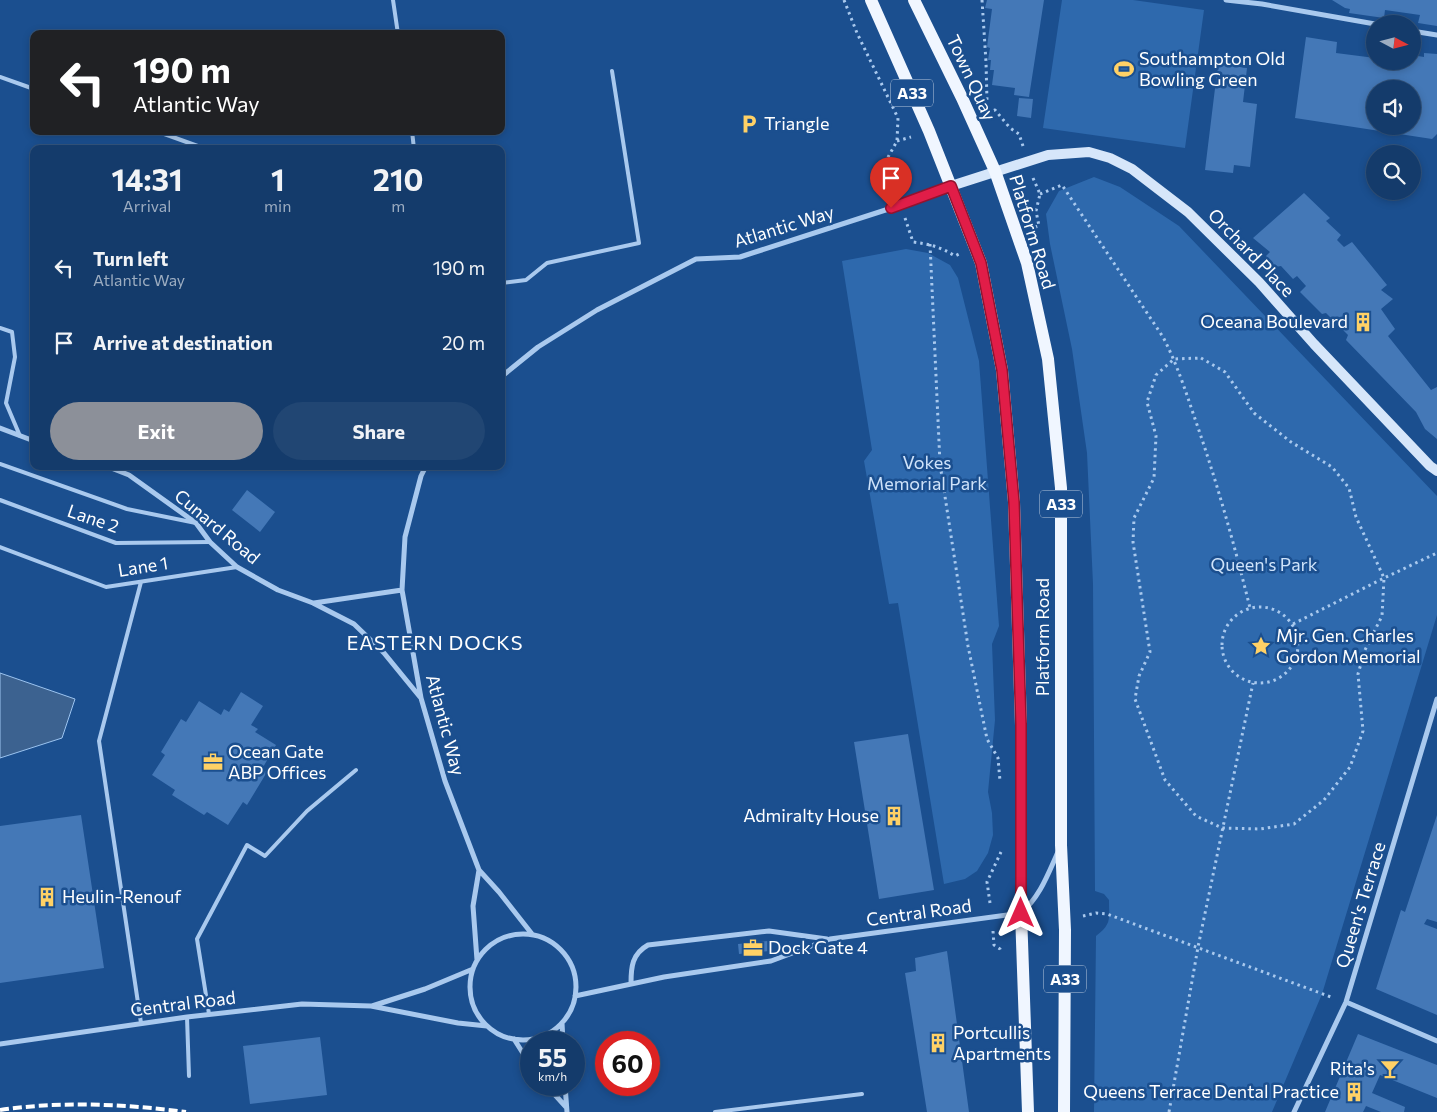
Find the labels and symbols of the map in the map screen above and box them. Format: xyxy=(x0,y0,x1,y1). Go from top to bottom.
north arrow xyxy=(1366,15,1421,70)
street label: Town Quay xyxy=(942,31,1001,124)
place label: Southampton Old Bowling Green xyxy=(1139,47,1285,90)
sports icon: Southampton Old Bowling Green xyxy=(1113,58,1135,80)
road number: A33 xyxy=(891,80,933,106)
place label: Triangle xyxy=(764,112,829,134)
parking icon: Triangle xyxy=(738,113,760,135)
pin xyxy=(870,157,912,208)
street label: Platform Road xyxy=(1005,172,1061,292)
street label: Atlantic Way xyxy=(731,200,836,252)
street label: Orchard Place xyxy=(1204,203,1299,301)
place label: Oceana Boulevard xyxy=(1200,310,1348,332)
building icon: Oceana Boulevard xyxy=(1352,311,1374,333)
park label: Vokes Memorial Park xyxy=(867,451,987,494)
street label: Cunard Road xyxy=(170,484,265,568)
road number: A33 xyxy=(1040,490,1082,518)
street label: Lane 2 xyxy=(65,499,122,537)
street label: Lane 1 xyxy=(116,551,170,581)
park label: Queen's Park xyxy=(1211,553,1318,575)
street label: Platform Road xyxy=(1031,578,1053,696)
place label: Mjr. Gen. Charles Gordon Memorial xyxy=(1276,624,1421,667)
district label: EASTERN DOCKS xyxy=(346,630,524,654)
place icon: Mjr. Gen. Charles Gordon Memorial xyxy=(1250,635,1272,657)
street label: Atlantic Way xyxy=(422,672,470,778)
place label: Ocean Gate ABP Offices xyxy=(228,740,327,783)
office icon: Ocean Gate ABP Offices xyxy=(202,751,224,773)
place label: Admiralty House xyxy=(743,804,879,826)
building icon: Admiralty House xyxy=(883,805,905,827)
street label: Queen's Terrace xyxy=(1330,839,1390,971)
place label: Heulin-Renouf xyxy=(62,885,182,907)
building icon: Heulin-Renouf xyxy=(36,886,58,908)
position arrow xyxy=(994,886,1046,938)
street label: Central Road xyxy=(865,894,973,930)
place label: Dock Gate 4 xyxy=(768,936,868,958)
office icon: Dock Gate 4 xyxy=(742,937,764,959)
road number: A33 xyxy=(1044,966,1086,992)
street label: Central Road xyxy=(129,986,237,1020)
place label: Portcullis Apartments xyxy=(953,1021,1051,1064)
speed limit sign: 60 xyxy=(595,1031,660,1096)
building icon: Portcullis Apartments xyxy=(927,1032,949,1054)
place label: Rita's xyxy=(1330,1057,1375,1079)
bar icon: Rita's xyxy=(1379,1058,1401,1080)
place label: Queens Terrace Dental Practice xyxy=(1083,1080,1339,1102)
building icon: Queens Terrace Dental Practice xyxy=(1343,1081,1365,1103)

